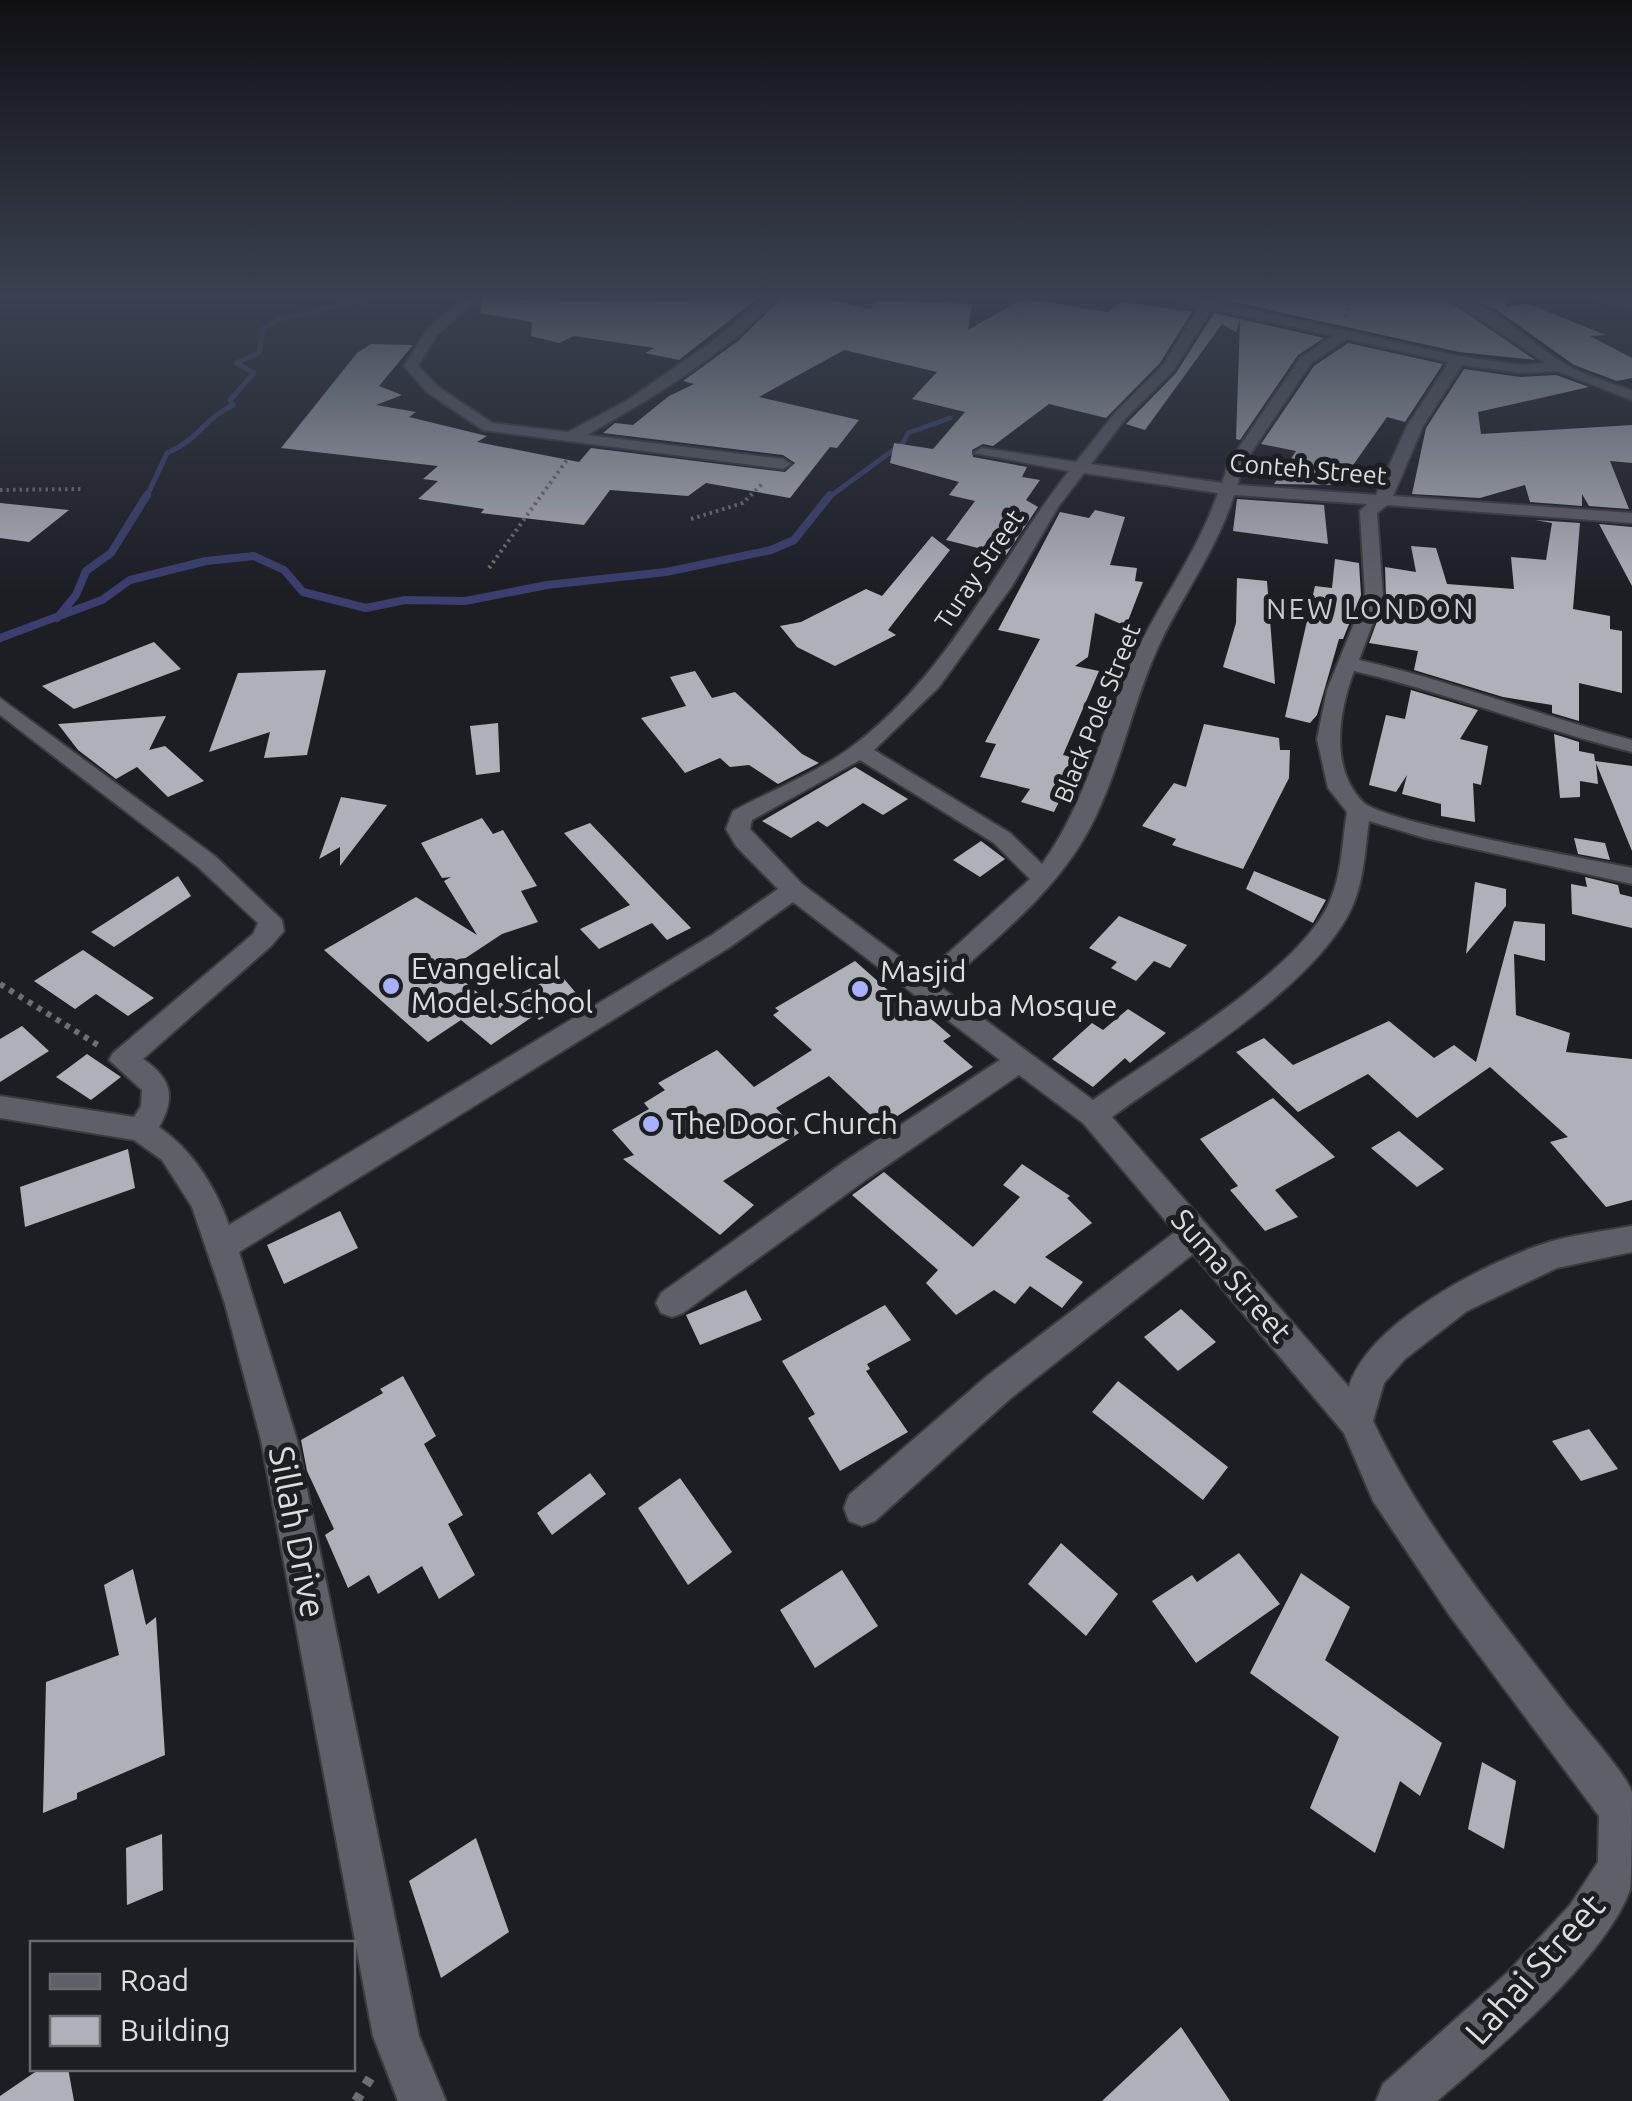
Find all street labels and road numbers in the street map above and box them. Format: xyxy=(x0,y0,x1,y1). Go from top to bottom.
street label: Conteh Street xyxy=(1228,448,1388,490)
street label: Turay Street xyxy=(929,504,1029,634)
street label: Black Pole Street xyxy=(1048,619,1146,807)
street label: Suma Street xyxy=(1165,1202,1299,1349)
street label: Sillah Drive xyxy=(262,1443,334,1621)
street label: Lahai Street xyxy=(1456,1885,1612,2052)

